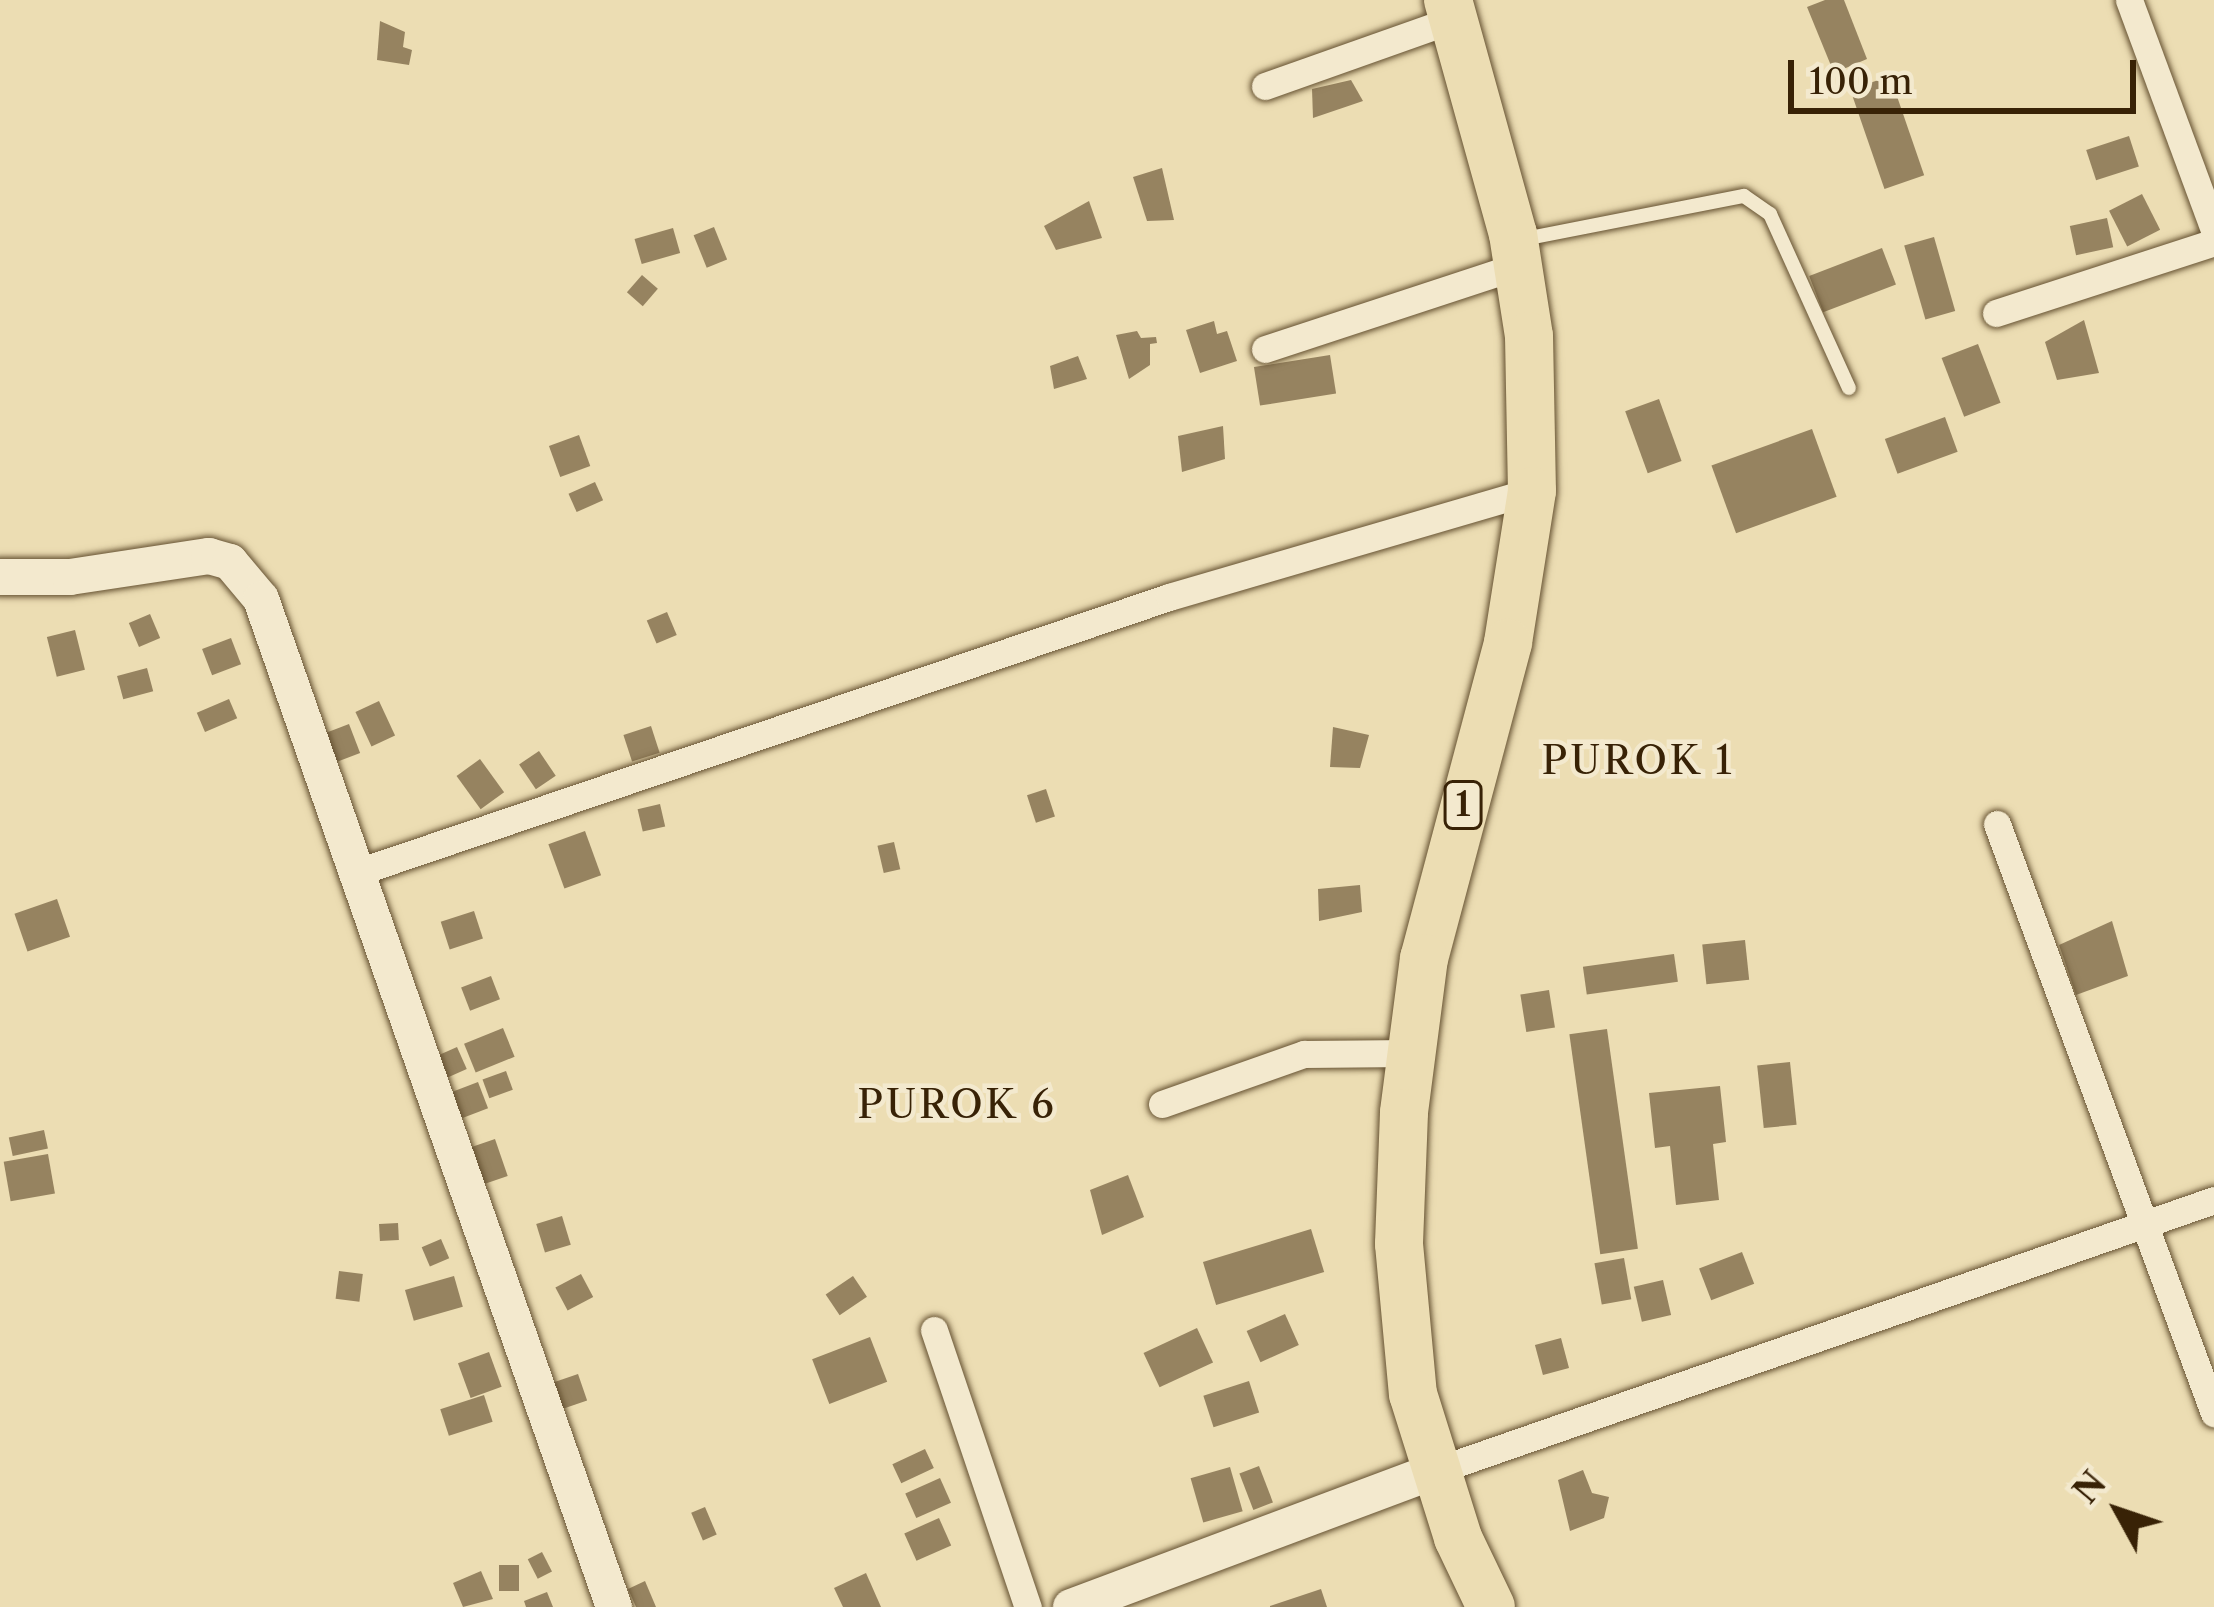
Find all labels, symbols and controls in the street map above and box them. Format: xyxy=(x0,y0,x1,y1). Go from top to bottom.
scale bar xyxy=(1794,36,2142,110)
text: 100 m xyxy=(1809,59,1913,103)
district label: PUROK 1 xyxy=(1541,737,1735,783)
road number: 1 xyxy=(1442,778,1484,832)
district label: PUROK 6 xyxy=(857,1081,1057,1127)
north arrow xyxy=(2058,1451,2178,1571)
text: N xyxy=(2065,1463,2115,1512)

